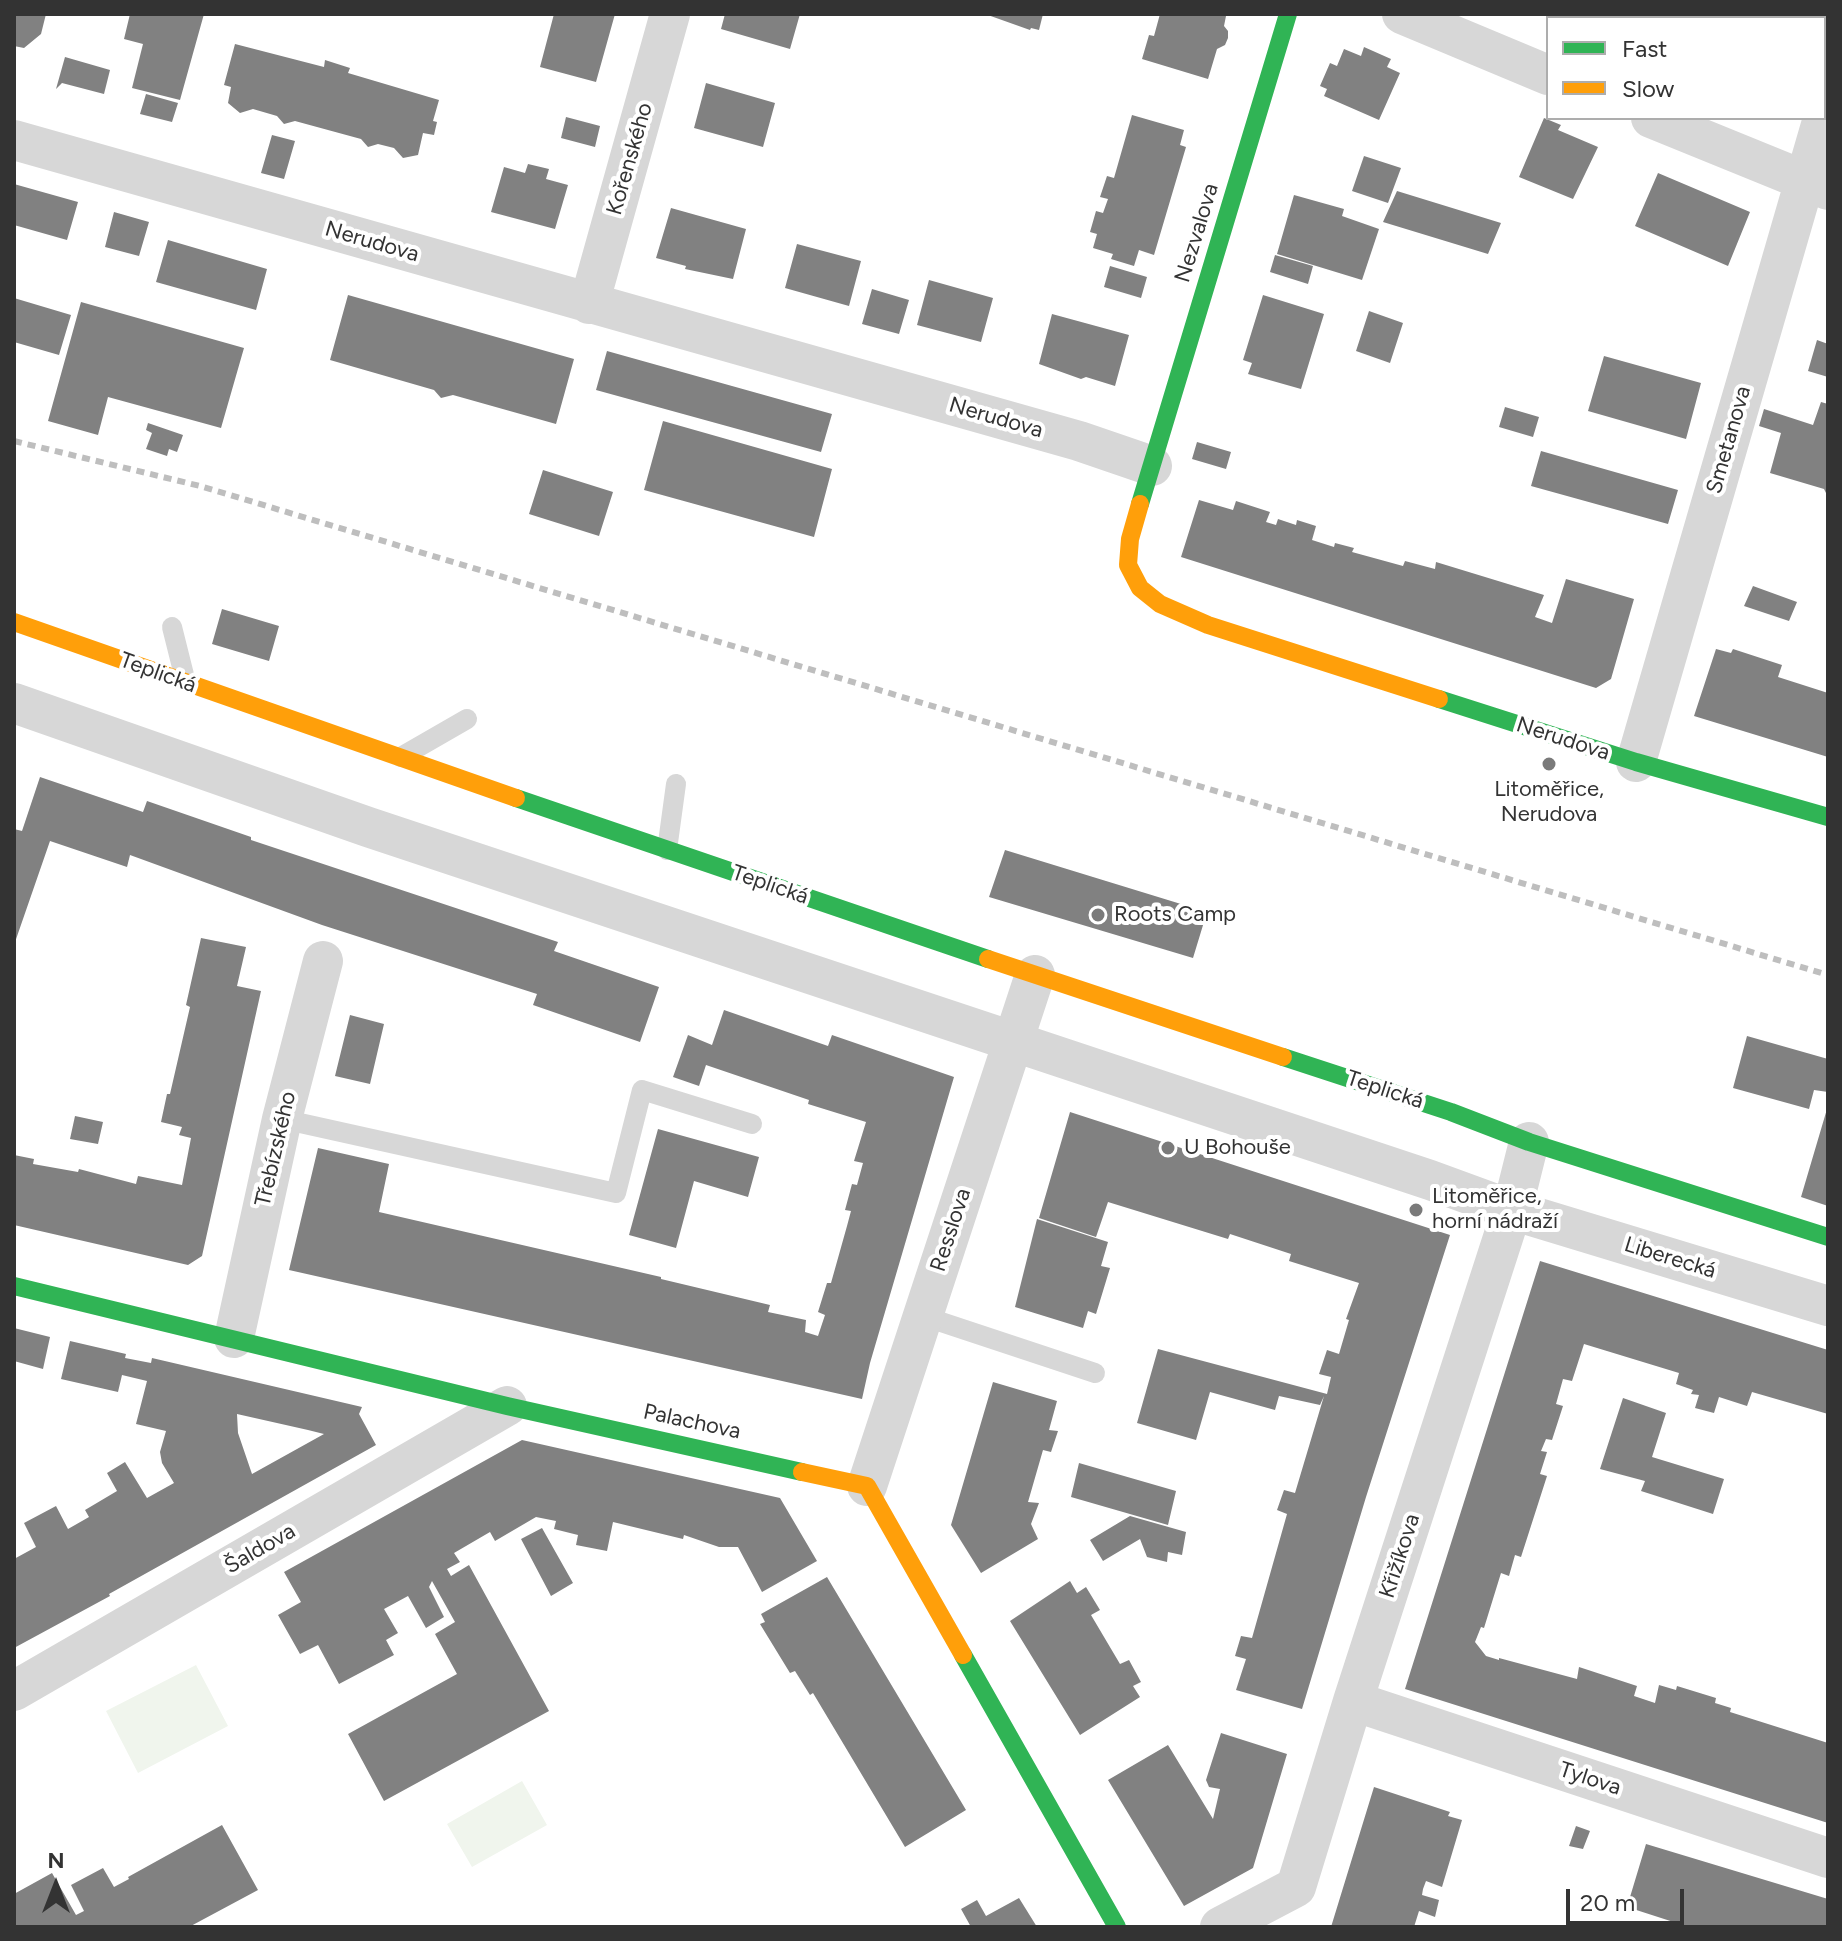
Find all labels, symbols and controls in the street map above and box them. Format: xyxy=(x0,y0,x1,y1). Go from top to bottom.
legend xyxy=(1546,16,1826,120)
text: Fast xyxy=(1622,34,1667,63)
text: Slow xyxy=(1622,74,1674,103)
street label: Kořenského xyxy=(601,100,659,218)
street label: Nezvalova xyxy=(1169,180,1225,286)
street label: Nerudova xyxy=(322,216,422,268)
street label: Smetanova xyxy=(1701,383,1757,497)
street label: Nerudova xyxy=(946,392,1046,444)
street label: Teplická xyxy=(116,647,200,699)
street label: Nerudova xyxy=(1513,712,1613,766)
marker: Litoměřice, Nerudova xyxy=(1540,755,1558,773)
place label: Litoměřice, Nerudova xyxy=(1494,777,1604,828)
street label: Teplická xyxy=(728,860,812,910)
place label: Roots Camp xyxy=(1114,902,1236,928)
marker: Roots Camp xyxy=(1089,906,1107,924)
street label: Teplická xyxy=(1343,1065,1427,1115)
street label: Třebízského xyxy=(250,1089,302,1209)
place label: U Bohouše xyxy=(1184,1135,1291,1161)
marker: U Bohouše xyxy=(1159,1139,1177,1157)
place label: Litoměřice, horní nádraží xyxy=(1432,1184,1558,1236)
street label: Resslova xyxy=(925,1185,977,1275)
marker: Litoměřice, horní nádraží xyxy=(1407,1201,1425,1219)
street label: Liberecká xyxy=(1621,1232,1719,1284)
street label: Palachova xyxy=(641,1399,743,1445)
street label: Křižíkova xyxy=(1374,1510,1426,1602)
street label: Šaldova xyxy=(220,1518,300,1580)
street label: Tylova xyxy=(1556,1757,1624,1801)
north arrow xyxy=(16,1845,96,1925)
text: N xyxy=(47,1847,65,1874)
scale bar xyxy=(1570,1873,1688,1923)
text: 20 m xyxy=(1580,1888,1635,1917)

